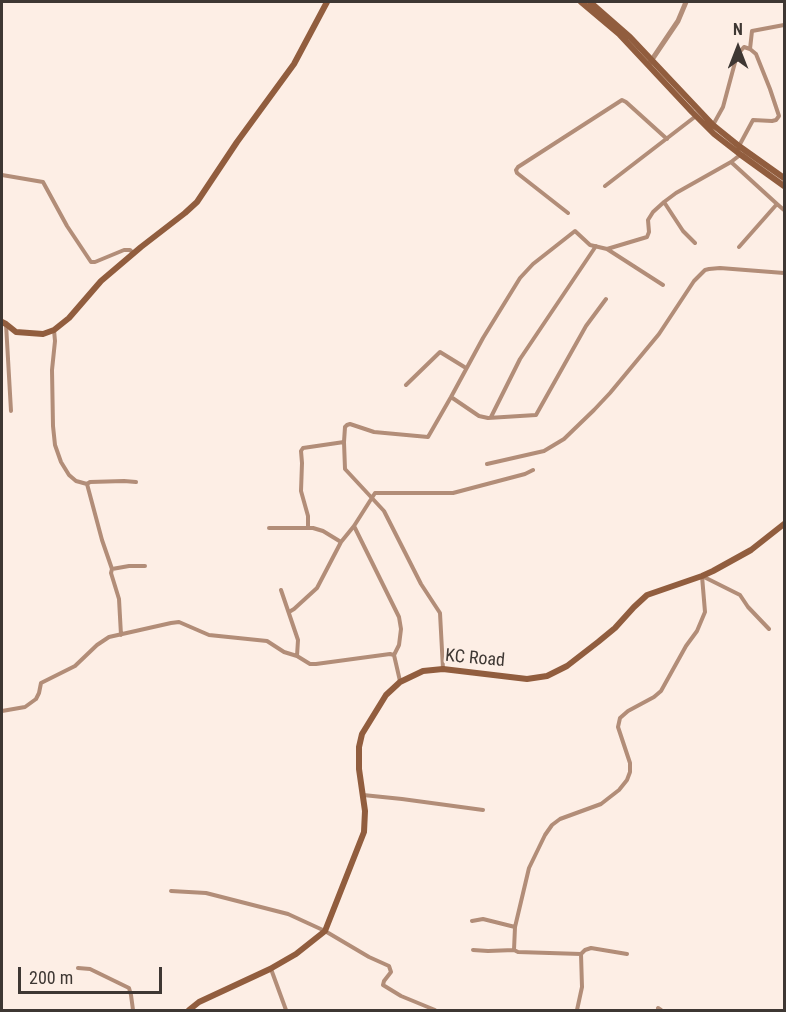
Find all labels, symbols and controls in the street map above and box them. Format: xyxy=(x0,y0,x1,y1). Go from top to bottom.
north arrow xyxy=(708,18,768,78)
text: N xyxy=(733,20,743,39)
street label: KC Road xyxy=(444,646,506,672)
scale bar xyxy=(21,955,165,993)
text: 200 m xyxy=(29,967,73,988)

